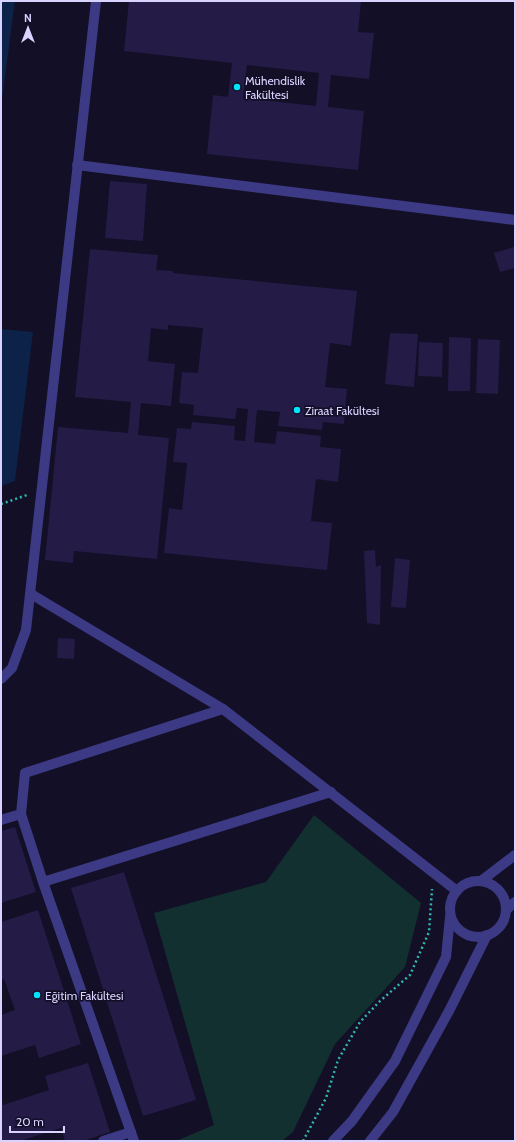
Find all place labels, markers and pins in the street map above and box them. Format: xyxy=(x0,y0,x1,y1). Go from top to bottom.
place label: Mühendislik Fakültesi xyxy=(245,73,306,102)
marker: Mühendislik Fakültesi xyxy=(232,82,242,92)
place label: Ziraat Fakültesi xyxy=(305,403,379,418)
marker: Ziraat Fakültesi xyxy=(292,405,302,415)
place label: Eğitim Fakültesi xyxy=(45,988,123,1003)
marker: Eğitim Fakültesi xyxy=(32,990,42,1000)

